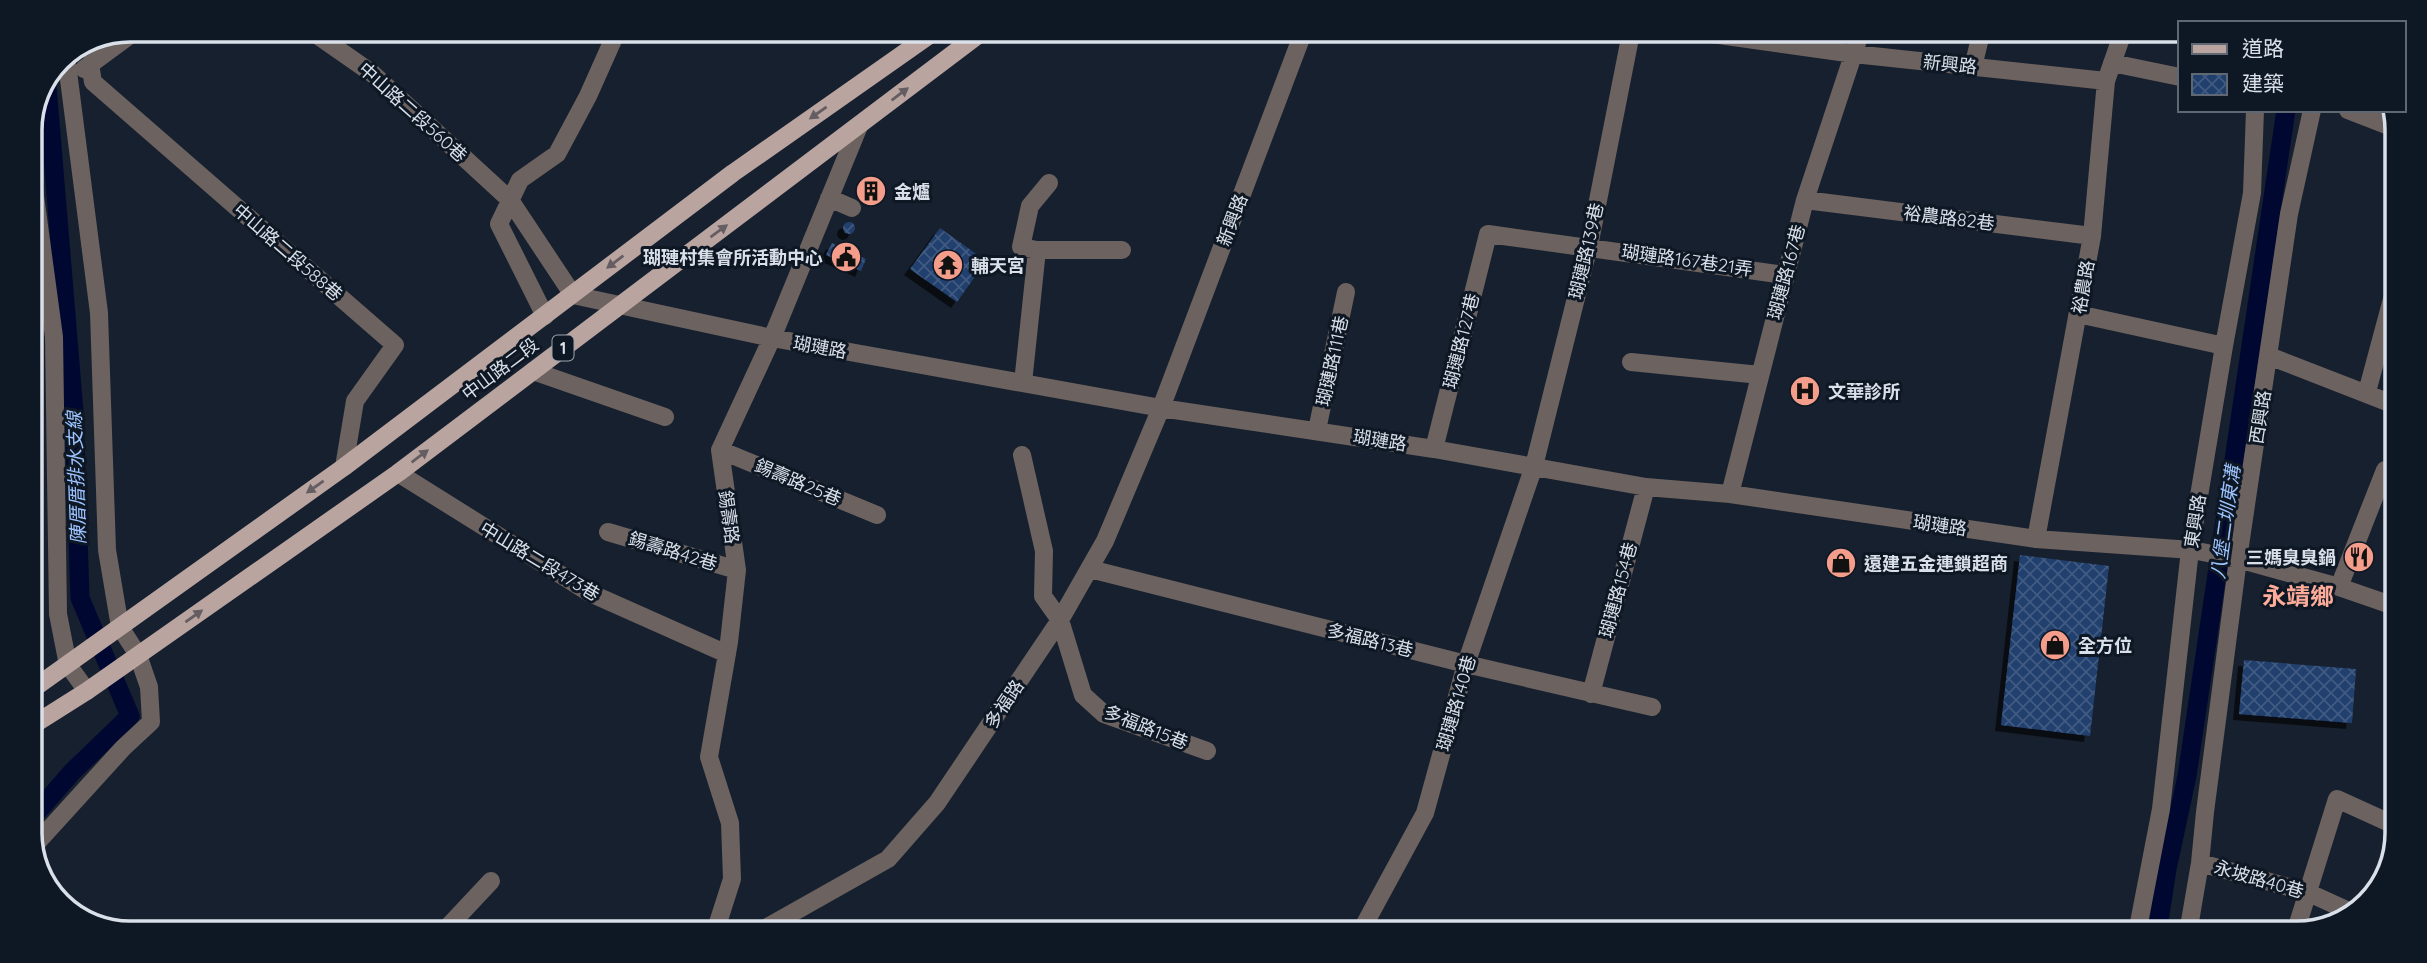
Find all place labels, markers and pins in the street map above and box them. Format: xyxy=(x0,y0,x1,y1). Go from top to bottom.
building icon: 金爐 xyxy=(854,174,888,208)
place label: 金爐 xyxy=(894,180,930,203)
public building icon: 瑚璉村集會所活動中心 xyxy=(829,240,863,274)
place label: 瑚璉村集會所活動中心 xyxy=(643,246,823,269)
temple icon: 輔天宮 xyxy=(931,248,965,282)
place label: 輔天宮 xyxy=(971,254,1025,277)
hospital icon: 文華診所 xyxy=(1788,374,1822,408)
place label: 文華診所 xyxy=(1828,380,1900,403)
restaurant icon: 三媽臭臭鍋 xyxy=(2342,540,2376,574)
shop icon: 遠建五金連鎖超商 xyxy=(1824,546,1858,580)
place label: 三媽臭臭鍋 xyxy=(2246,546,2336,569)
place label: 遠建五金連鎖超商 xyxy=(1864,552,2008,575)
shop icon: 全方位 xyxy=(2038,628,2072,662)
place label: 全方位 xyxy=(2078,634,2132,657)

